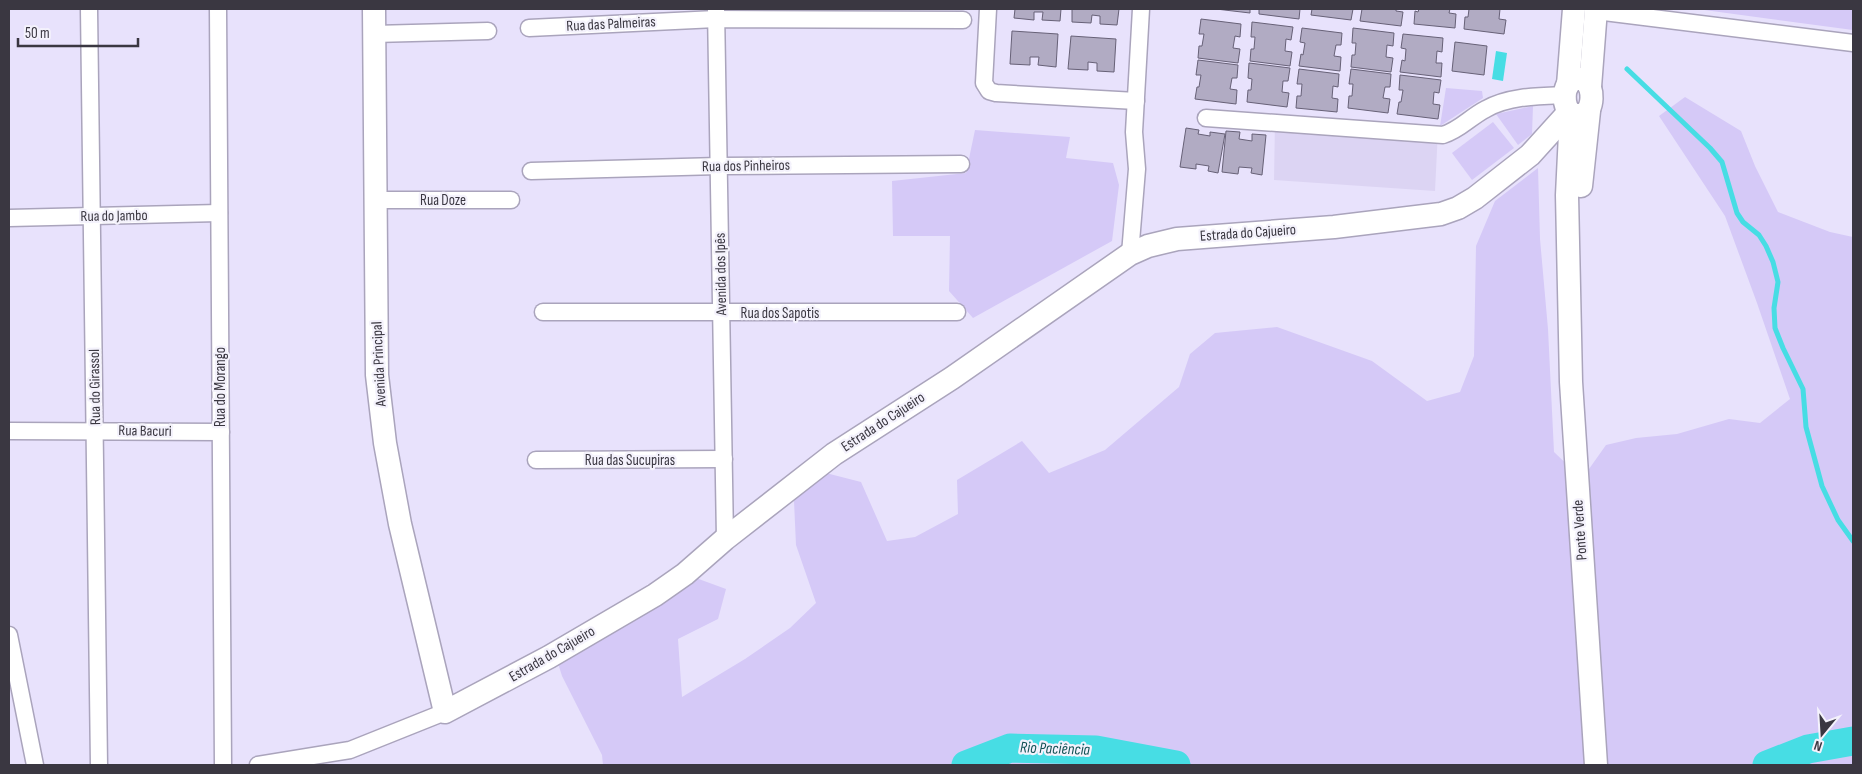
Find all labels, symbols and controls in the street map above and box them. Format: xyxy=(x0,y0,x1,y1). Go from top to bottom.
street label: Rua das Palmeiras xyxy=(566,12,656,36)
scale bar xyxy=(18,15,138,47)
text: 50 m xyxy=(25,24,50,43)
street label: Rua dos Pinheiros xyxy=(702,156,790,176)
street label: Rua Doze xyxy=(420,191,466,210)
street label: Rua do Jambo xyxy=(80,206,148,226)
street label: Estrada do Cajueiro xyxy=(1199,220,1297,246)
street label: Avenida dos Ipês xyxy=(711,233,731,316)
street label: Rua dos Sapotis xyxy=(741,304,820,323)
street label: Avenida Principal xyxy=(367,321,391,408)
street label: Rua do Morango xyxy=(211,347,230,427)
street label: Rua do Girassol xyxy=(85,349,105,425)
street label: Estrada do Cajueiro xyxy=(838,388,928,456)
street label: Rua Bacuri xyxy=(118,421,172,441)
street label: Rua das Sucupiras xyxy=(585,451,675,470)
street label: Ponte Verde xyxy=(1568,499,1592,561)
street label: Estrada do Cajueiro xyxy=(506,622,598,686)
north arrow xyxy=(1797,709,1847,759)
text: N xyxy=(1812,737,1824,755)
water label: Rio Paciência xyxy=(1020,738,1091,760)

